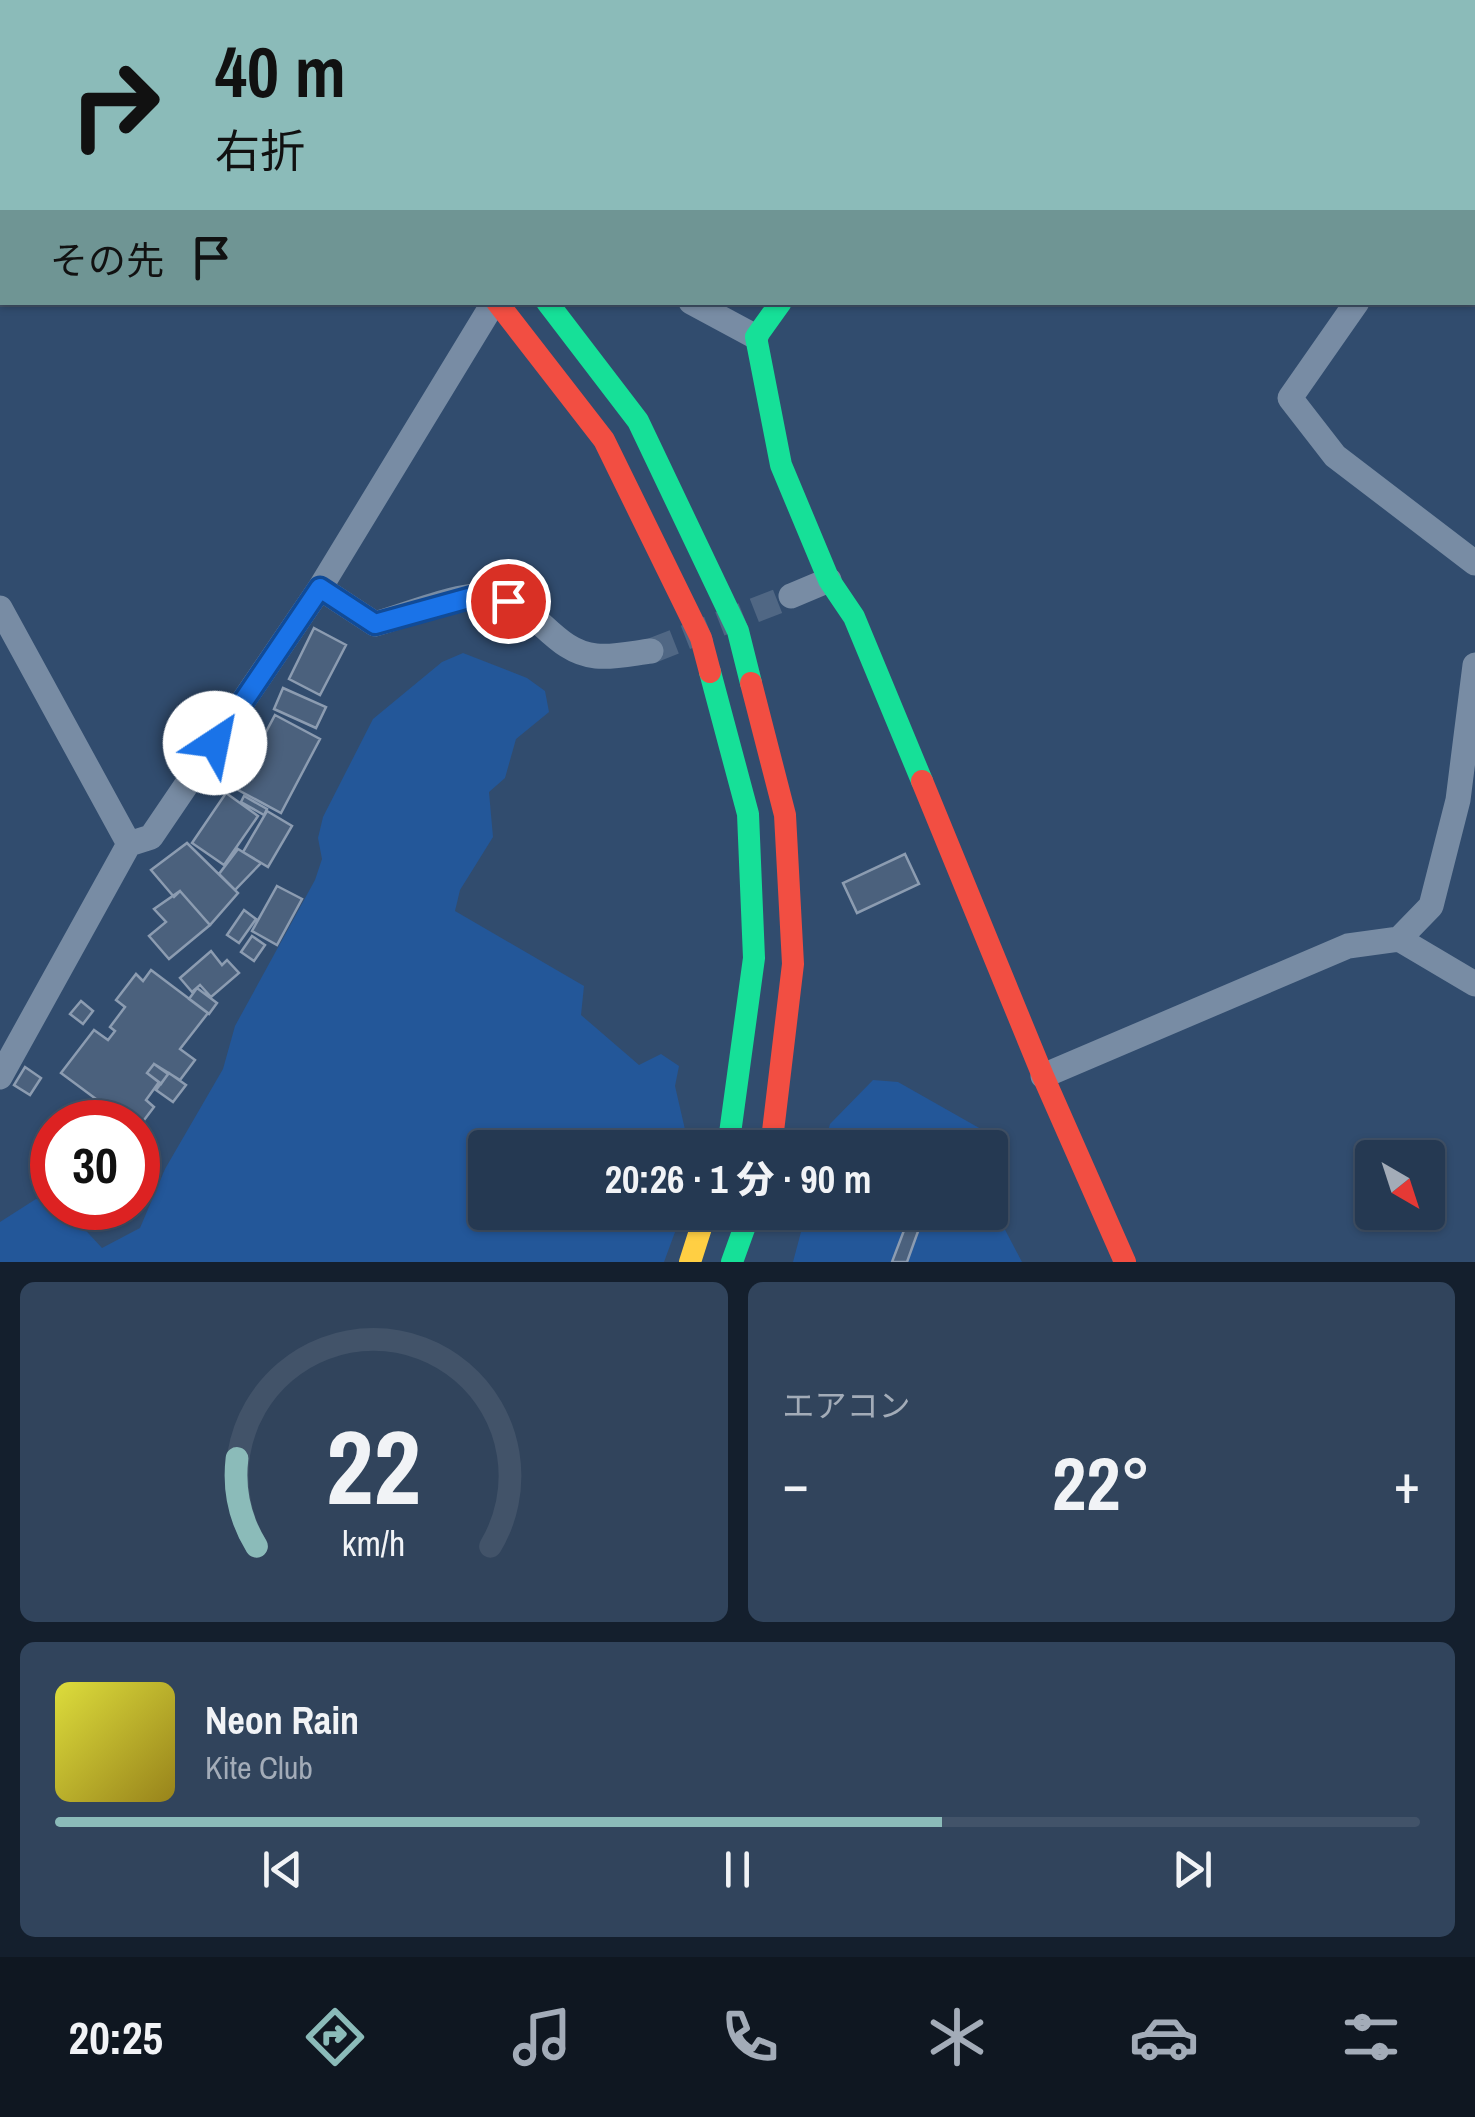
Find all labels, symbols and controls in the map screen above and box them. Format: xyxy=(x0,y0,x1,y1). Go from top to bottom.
text: 40 m xyxy=(215,25,346,119)
icon: right xyxy=(50,40,180,170)
text: 右折 xyxy=(215,120,305,181)
icon: arrive xyxy=(184,230,239,285)
text: その先 xyxy=(50,235,164,286)
pin xyxy=(466,559,551,644)
icon: arrive xyxy=(481,574,536,629)
position arrow xyxy=(163,691,267,795)
speed limit sign: 30 xyxy=(30,1100,160,1230)
north arrow xyxy=(1355,1140,1445,1230)
map controls xyxy=(1355,1140,1445,1230)
text: 20:26 · 1 分 · 90 m xyxy=(605,1154,871,1205)
text: エアコン xyxy=(783,1384,911,1427)
text: 22 xyxy=(326,1396,421,1536)
text: 22° xyxy=(1052,1432,1150,1533)
text: − xyxy=(783,1446,809,1520)
text: + xyxy=(1394,1446,1420,1520)
text: km/h xyxy=(342,1519,406,1567)
text: Neon Rain xyxy=(205,1695,359,1746)
text: Kite Club xyxy=(205,1746,313,1789)
icon: previous xyxy=(255,1842,310,1897)
icon: pause xyxy=(710,1842,765,1897)
icon: next xyxy=(1165,1842,1220,1897)
icon: directions xyxy=(300,2002,370,2072)
icon: music xyxy=(507,2002,577,2072)
icon: phone xyxy=(715,2002,785,2072)
icon: climate xyxy=(922,2002,992,2072)
icon: car xyxy=(1129,2002,1199,2072)
icon: filters xyxy=(1336,2002,1406,2072)
text: 20:25 xyxy=(69,2007,163,2068)

